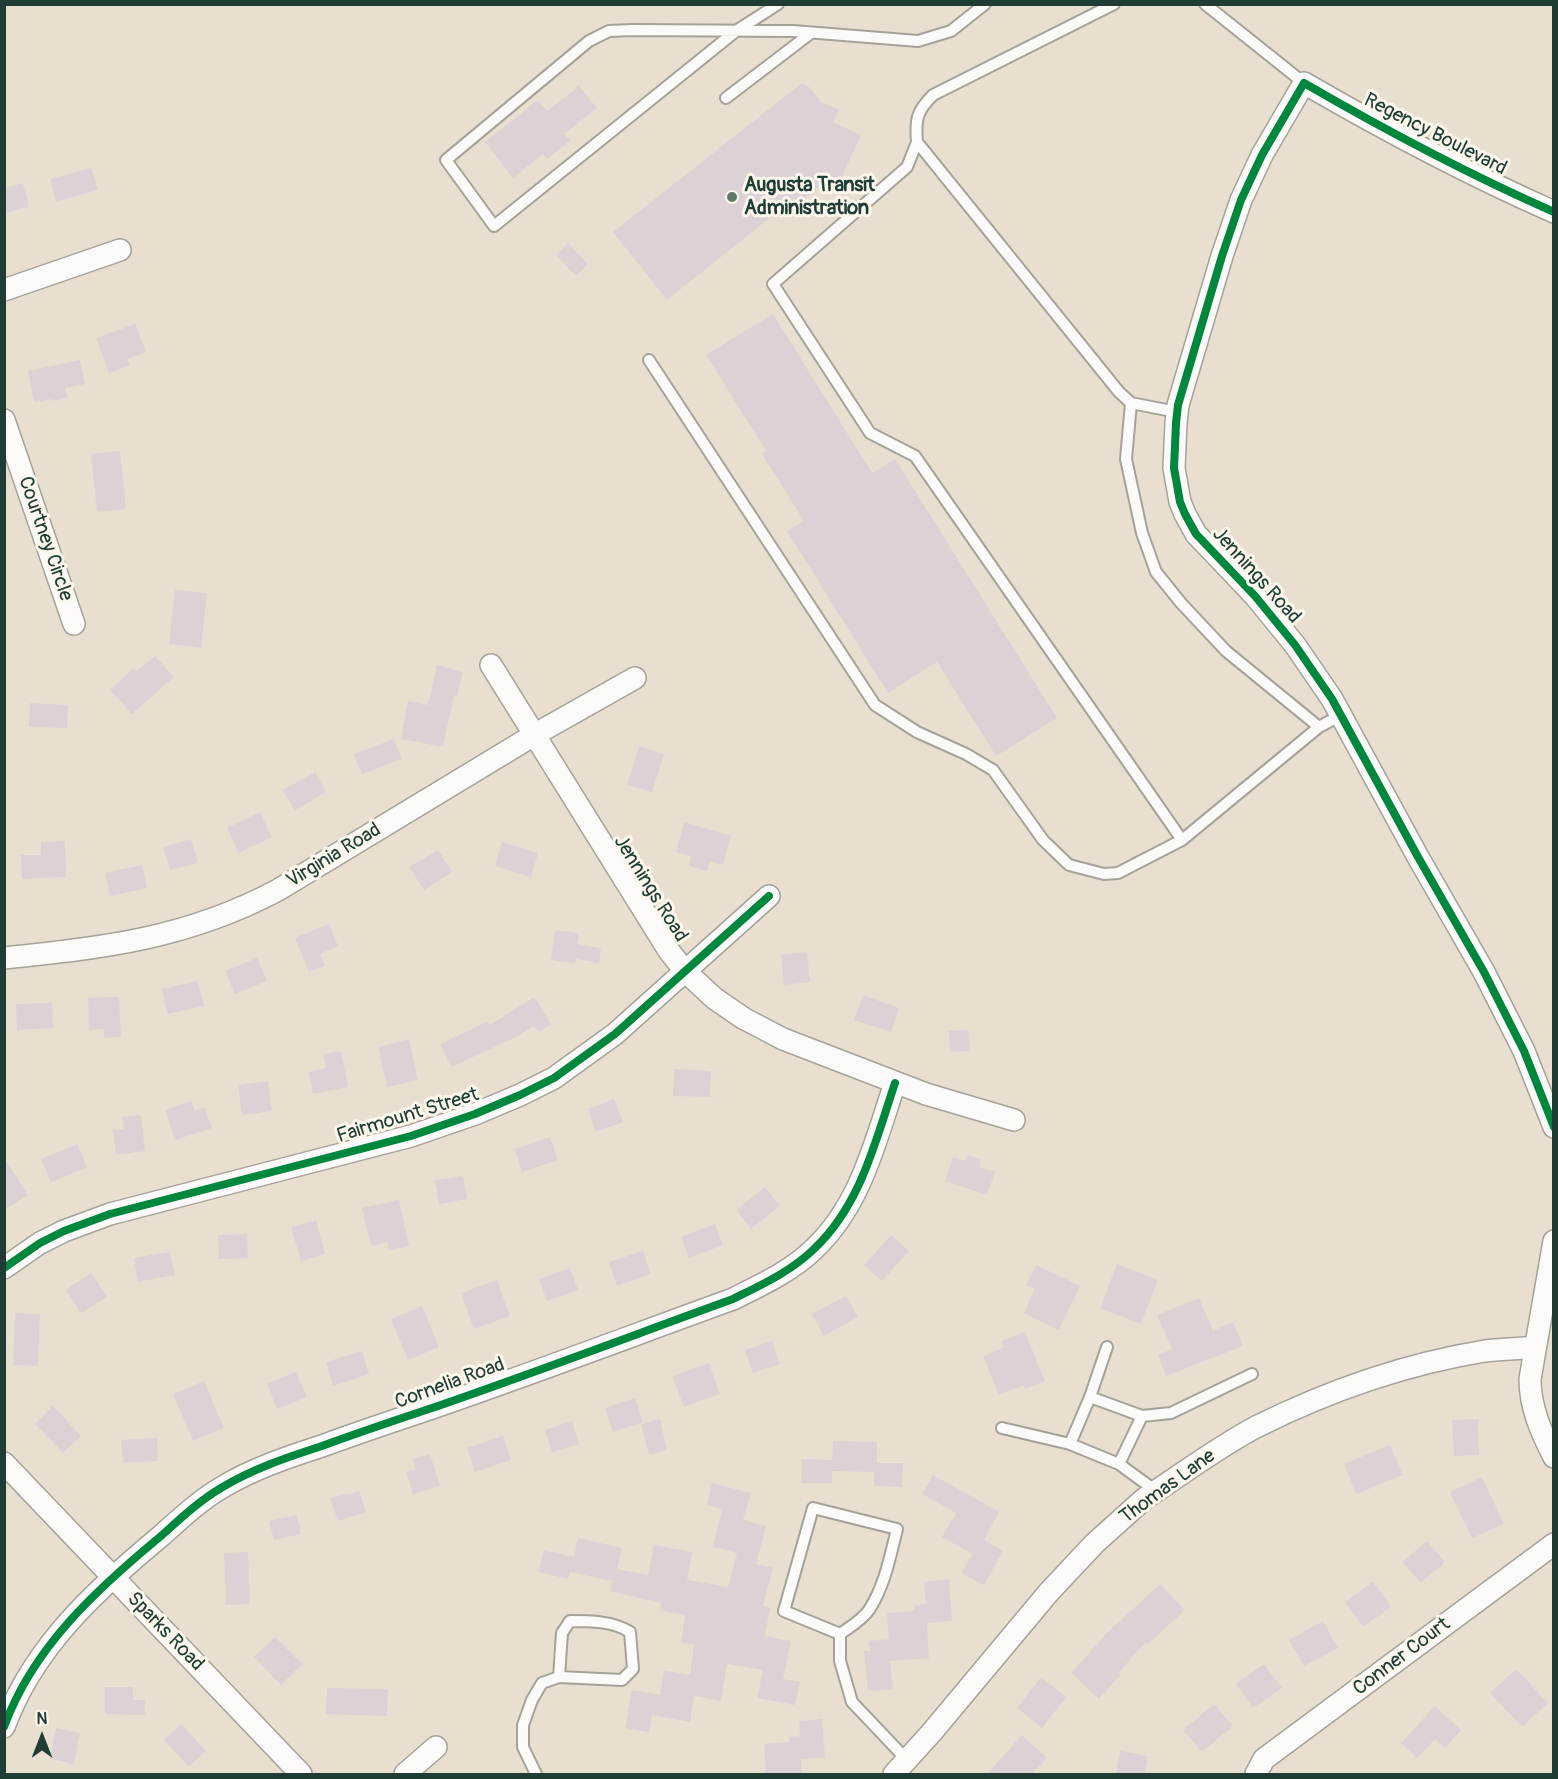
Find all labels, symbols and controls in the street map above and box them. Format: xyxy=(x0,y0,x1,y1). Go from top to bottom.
street label: Regency Boulevard xyxy=(1360,89,1510,181)
place label: Augusta Transit Administration xyxy=(744,174,875,221)
marker: Augusta Transit Administration xyxy=(725,190,739,204)
street label: Courtney Circle xyxy=(12,474,78,604)
street label: Jennings Road xyxy=(1207,523,1305,629)
street label: Virginia Road xyxy=(282,818,386,894)
street label: Jennings Road xyxy=(608,831,692,947)
street label: Fairmount Street xyxy=(334,1083,482,1149)
street label: Cornelia Road xyxy=(392,1353,508,1415)
street label: Thomas Lane xyxy=(1116,1444,1220,1530)
street label: Sparks Road xyxy=(121,1587,209,1677)
street label: Conner Court xyxy=(1349,1613,1455,1701)
north arrow xyxy=(12,1707,72,1767)
text: N xyxy=(37,1709,47,1729)

